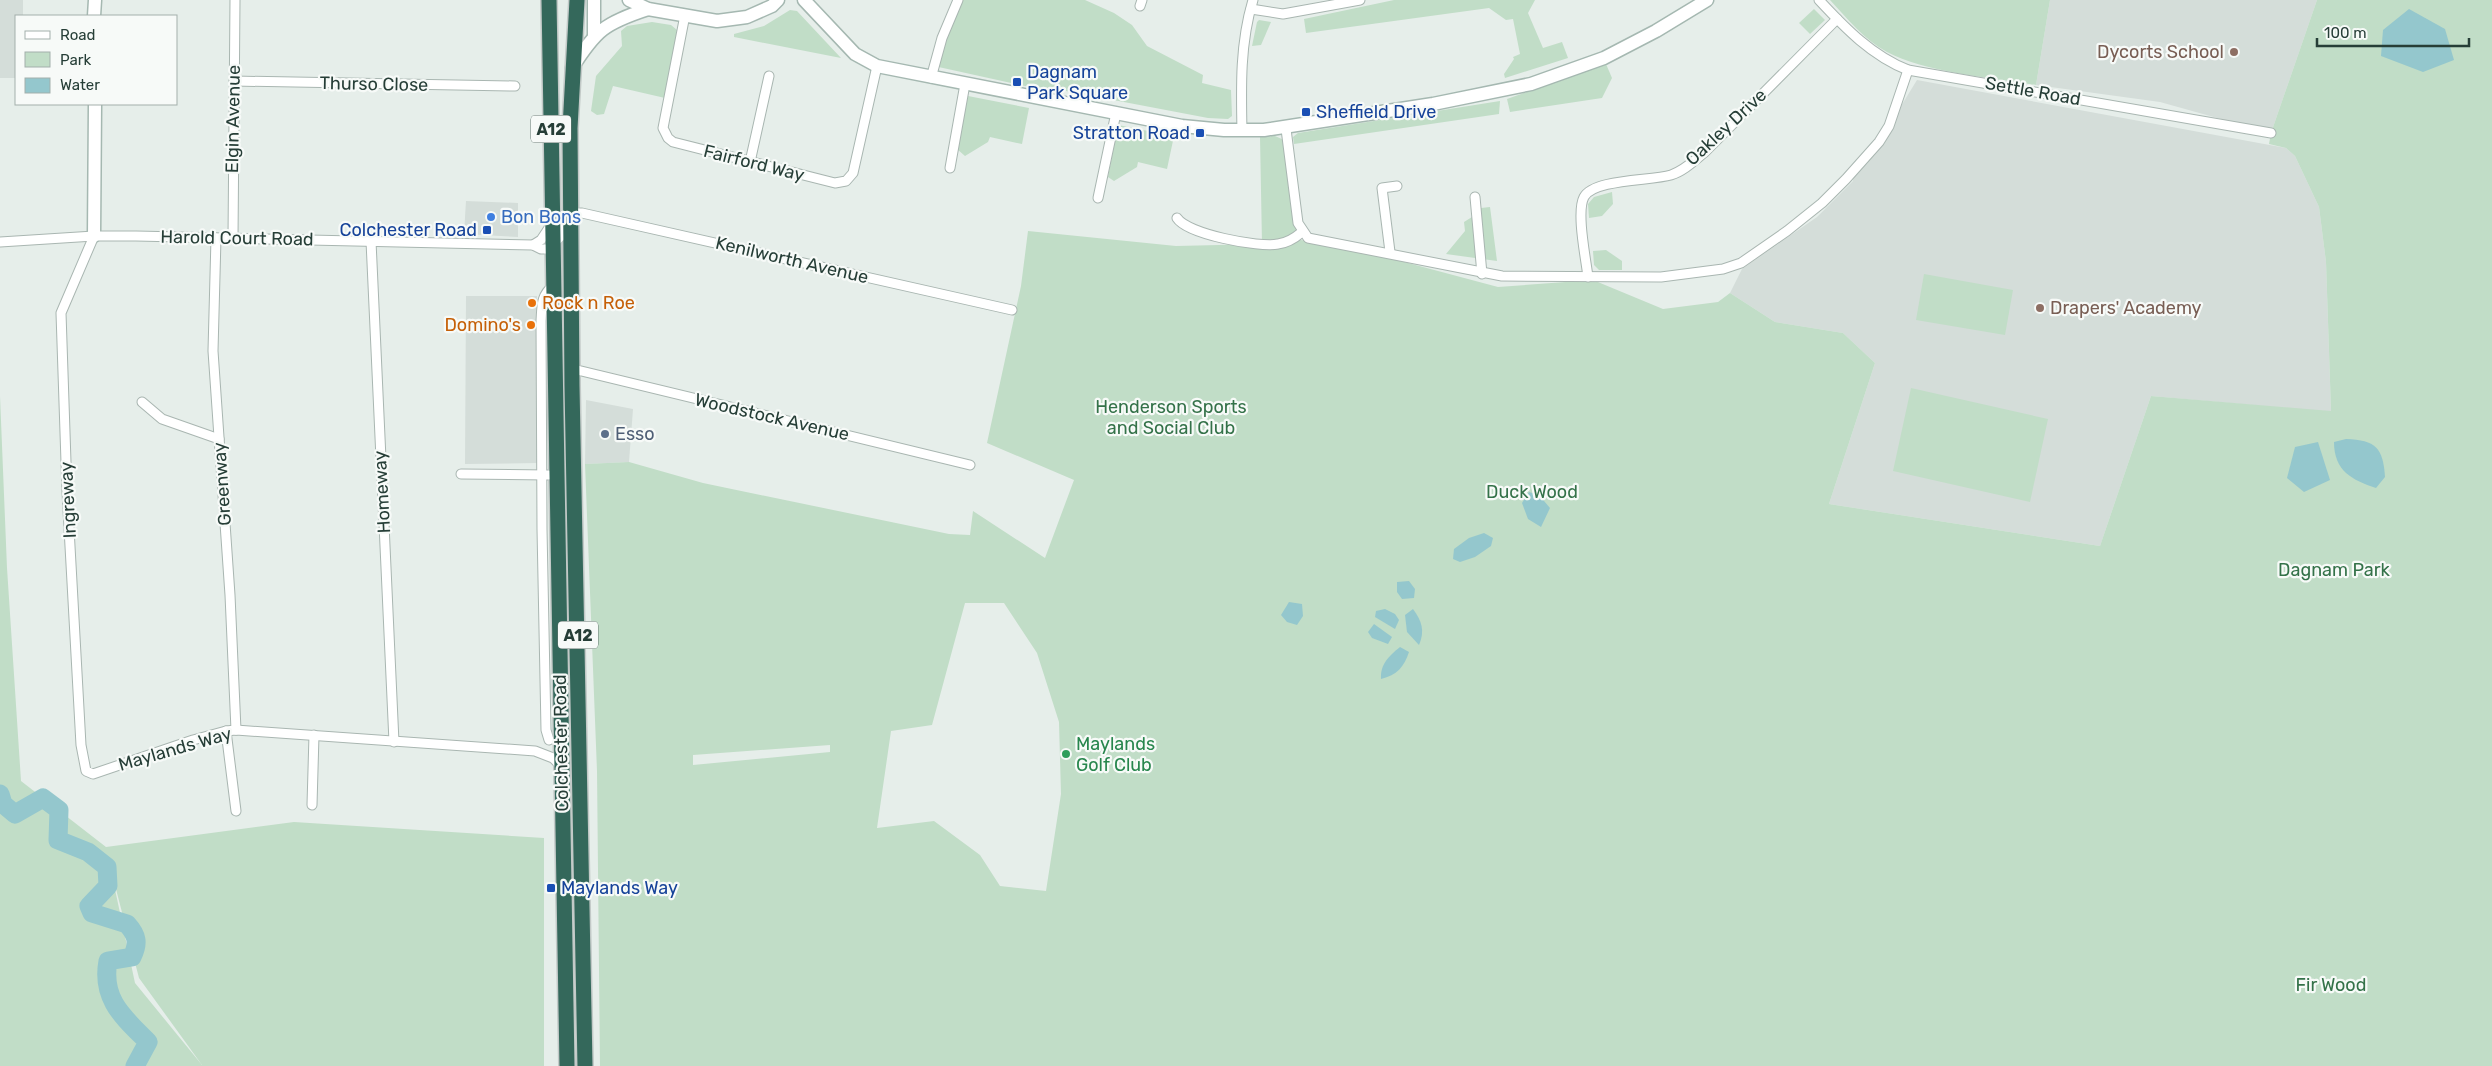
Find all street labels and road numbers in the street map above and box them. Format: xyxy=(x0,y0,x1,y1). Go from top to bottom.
street label: Elgin Avenue xyxy=(221,65,245,173)
street label: Thurso Close xyxy=(320,72,428,96)
street label: Settle Road xyxy=(1983,72,2083,110)
street label: Oakley Drive xyxy=(1681,84,1771,170)
road number: A12 xyxy=(531,116,571,142)
street label: Fairford Way xyxy=(701,140,807,186)
street label: Harold Court Road xyxy=(160,226,314,250)
street label: Kenilworth Avenue xyxy=(713,232,871,288)
street label: Woodstock Avenue xyxy=(693,389,851,445)
street label: Greenway xyxy=(208,441,236,527)
street label: Homeway xyxy=(369,450,395,534)
street label: Ingreway xyxy=(55,461,81,539)
road number: A12 xyxy=(558,622,598,648)
street label: Colchester Road xyxy=(549,674,573,812)
street label: Maylands Way xyxy=(116,722,234,776)

